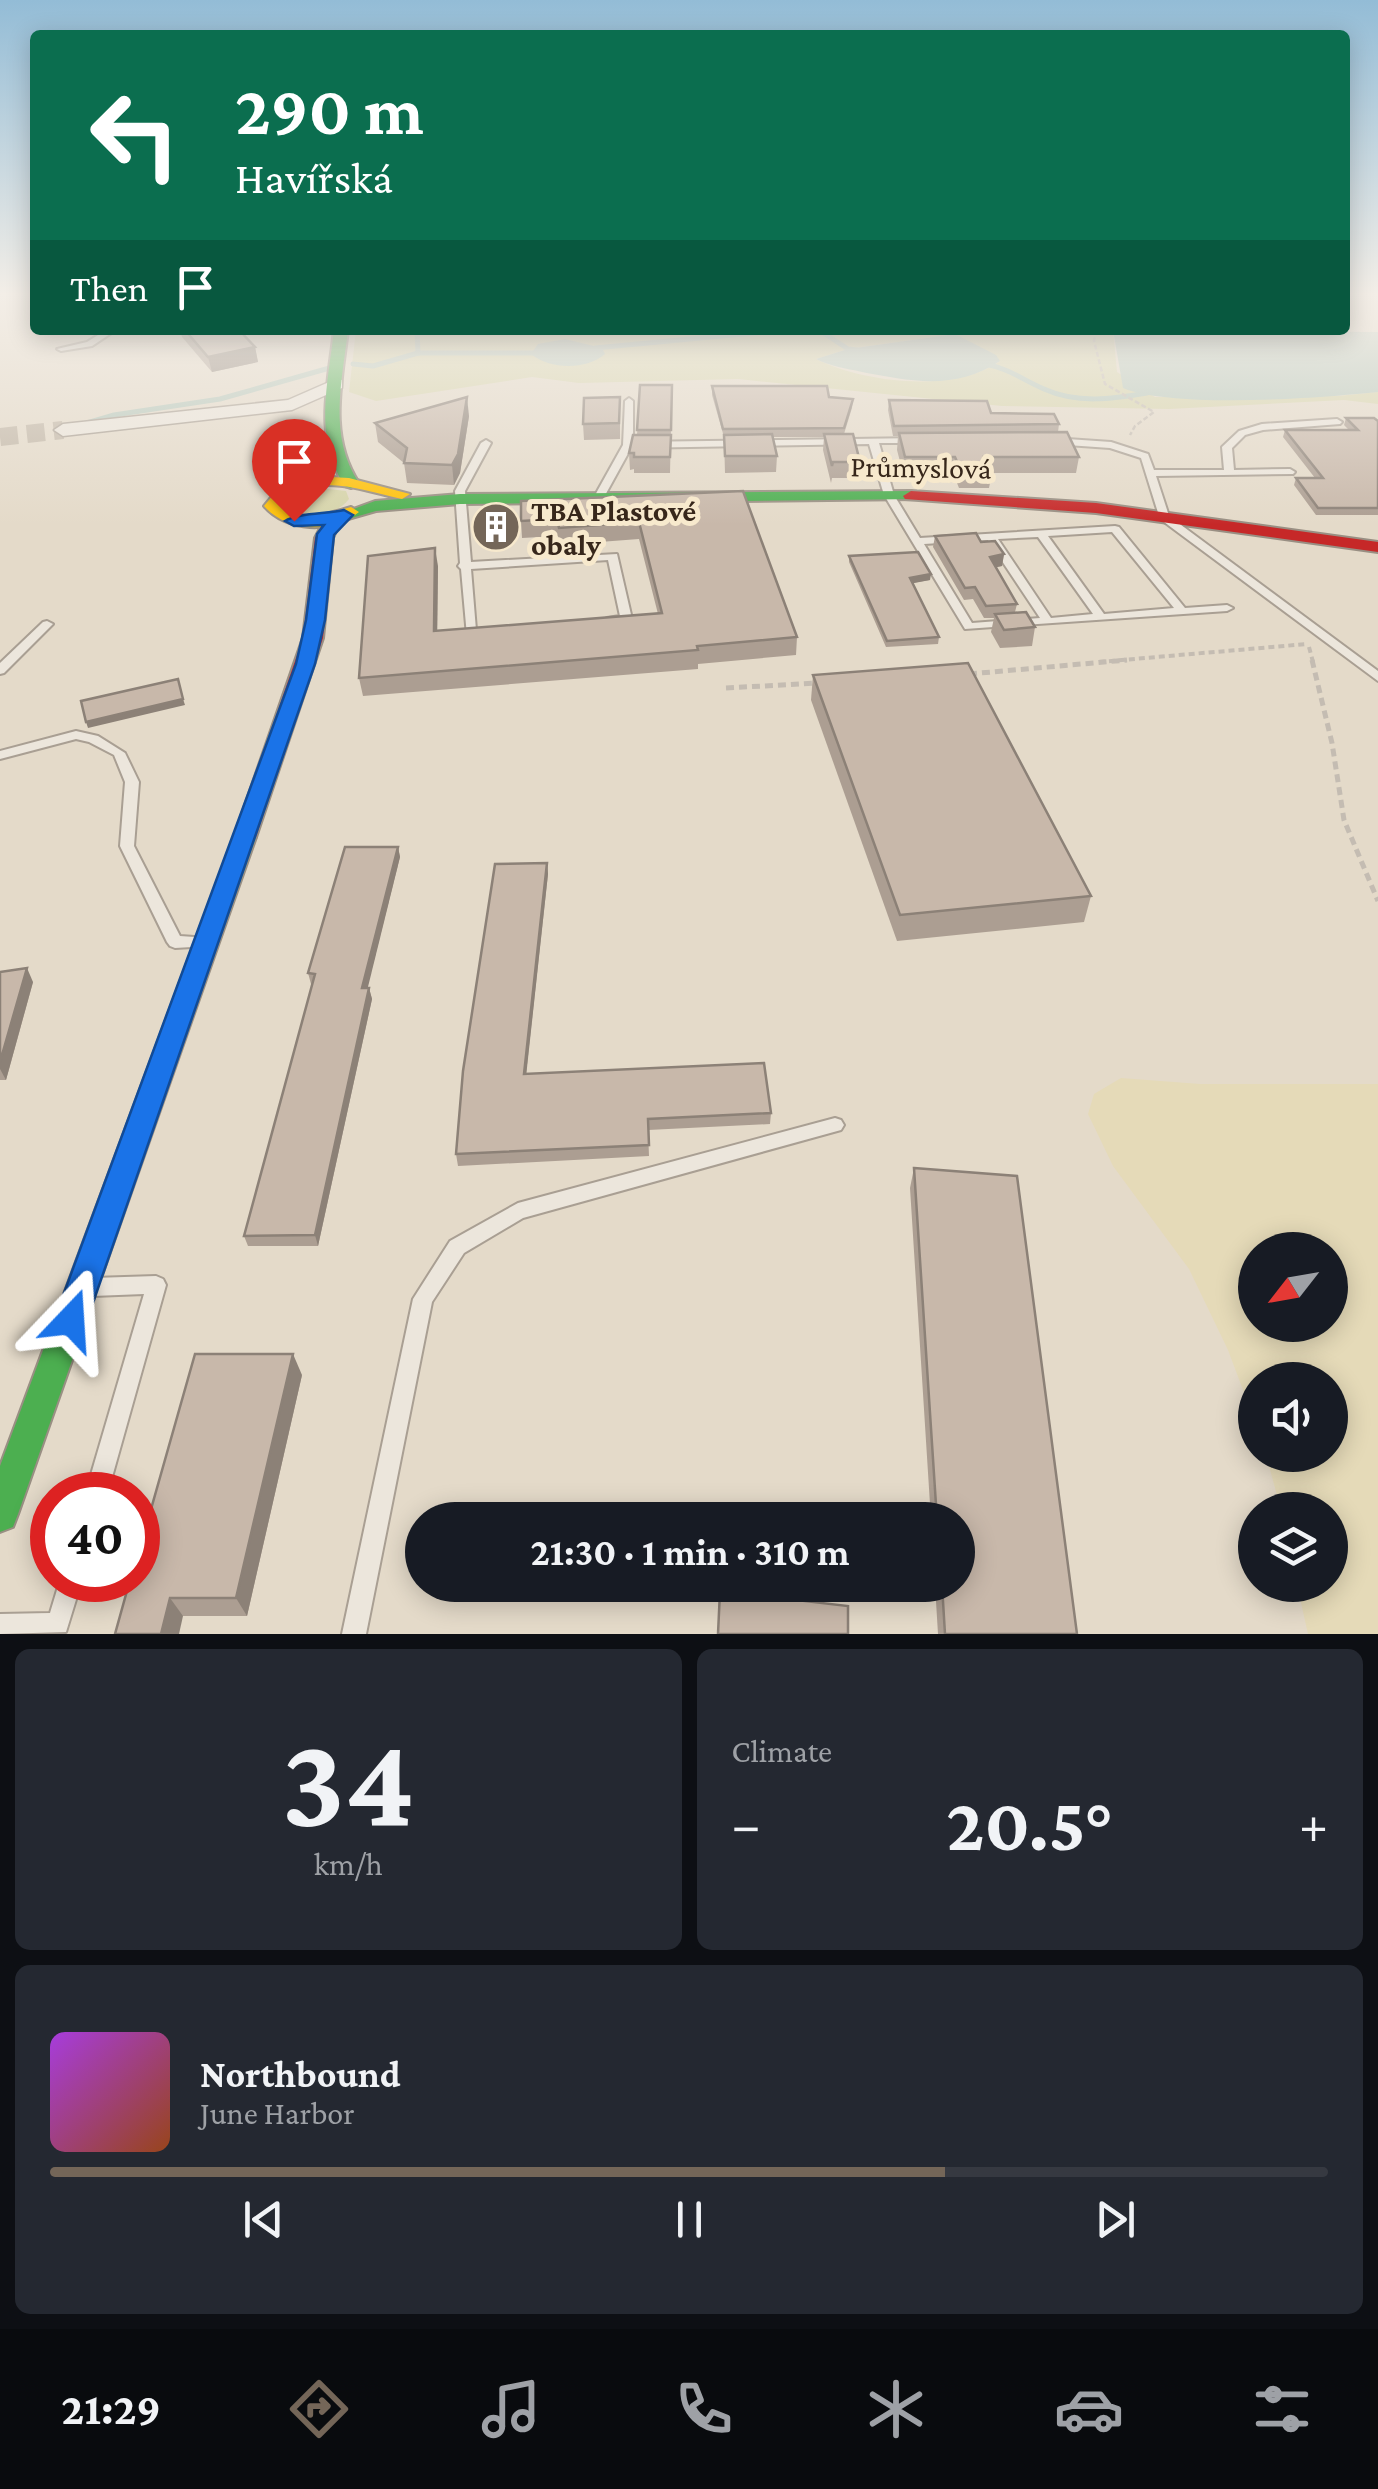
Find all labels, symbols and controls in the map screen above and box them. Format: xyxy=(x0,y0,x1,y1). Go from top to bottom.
icon: left xyxy=(70,70,200,200)
text: 290 m xyxy=(235,71,424,149)
text: Havířská xyxy=(235,153,393,203)
icon: arrive xyxy=(168,260,223,315)
text: Then xyxy=(70,267,148,309)
pin xyxy=(252,419,337,522)
icon: arrive xyxy=(267,434,322,489)
street label: Průmyslová xyxy=(850,449,992,486)
place label: TBA Plastové obaly xyxy=(531,494,696,561)
building icon: TBA Plastové obaly xyxy=(470,501,522,553)
north arrow xyxy=(1238,1232,1348,1342)
map controls xyxy=(1238,1232,1348,1602)
position arrow xyxy=(19,1268,123,1372)
button: sound xyxy=(1238,1362,1348,1472)
speed limit sign: 40 xyxy=(30,1472,160,1602)
button: layers xyxy=(1238,1492,1348,1602)
text: 21:30 · 1 min · 310 m xyxy=(530,1531,850,1573)
text: 34 xyxy=(281,1708,415,1853)
text: Climate xyxy=(732,1733,832,1769)
text: 20.5° xyxy=(946,1783,1113,1866)
text: − xyxy=(732,1794,761,1855)
text: + xyxy=(1299,1794,1328,1855)
text: km/h xyxy=(314,1846,383,1882)
text: Northbound xyxy=(200,2053,401,2095)
text: June Harbor xyxy=(200,2095,355,2131)
icon: previous xyxy=(236,2192,291,2247)
icon: pause xyxy=(662,2192,717,2247)
icon: next xyxy=(1088,2192,1143,2247)
icon: directions xyxy=(284,2374,354,2444)
icon: music xyxy=(476,2374,546,2444)
icon: phone xyxy=(669,2374,739,2444)
icon: climate xyxy=(861,2374,931,2444)
icon: car xyxy=(1054,2374,1124,2444)
icon: filters xyxy=(1247,2374,1317,2444)
text: 21:29 xyxy=(61,2384,161,2434)

